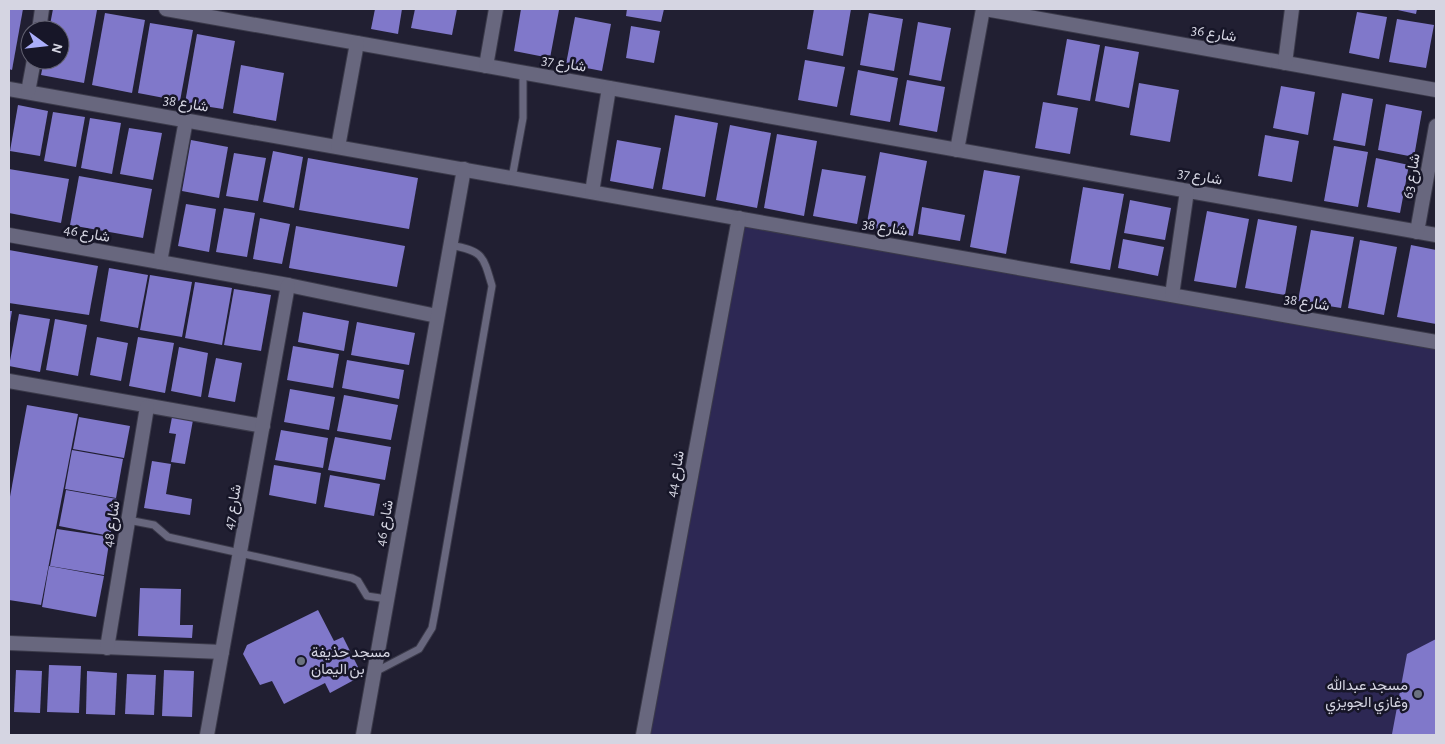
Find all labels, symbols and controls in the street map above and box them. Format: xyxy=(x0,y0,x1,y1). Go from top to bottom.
north arrow xyxy=(20,20,70,70)
street label: شارع 36 xyxy=(1189,22,1238,48)
text: N xyxy=(49,42,65,55)
street label: شارع 37 xyxy=(540,52,588,78)
street label: شارع 38 xyxy=(161,92,210,118)
street label: شارع 63 xyxy=(1400,152,1426,201)
street label: شارع 37 xyxy=(1176,165,1224,191)
street label: شارع 38 xyxy=(860,216,909,242)
street label: شارع 46 xyxy=(62,222,111,248)
street label: شارع 38 xyxy=(1282,291,1331,317)
street label: شارع 44 xyxy=(664,449,690,499)
street label: شارع 47 xyxy=(221,483,247,532)
street label: شارع 46 xyxy=(373,499,399,548)
street label: شارع 48 xyxy=(100,500,126,549)
place label: مسجد حذيفة بن اليمان xyxy=(311,645,390,679)
marker: مسجد حذيفة بن اليمان xyxy=(295,655,307,667)
place label: مسجد عبدالله وغازي الجويزي xyxy=(1325,676,1408,715)
marker: مسجد عبدالله وغازي الجويزي xyxy=(1412,688,1424,700)

